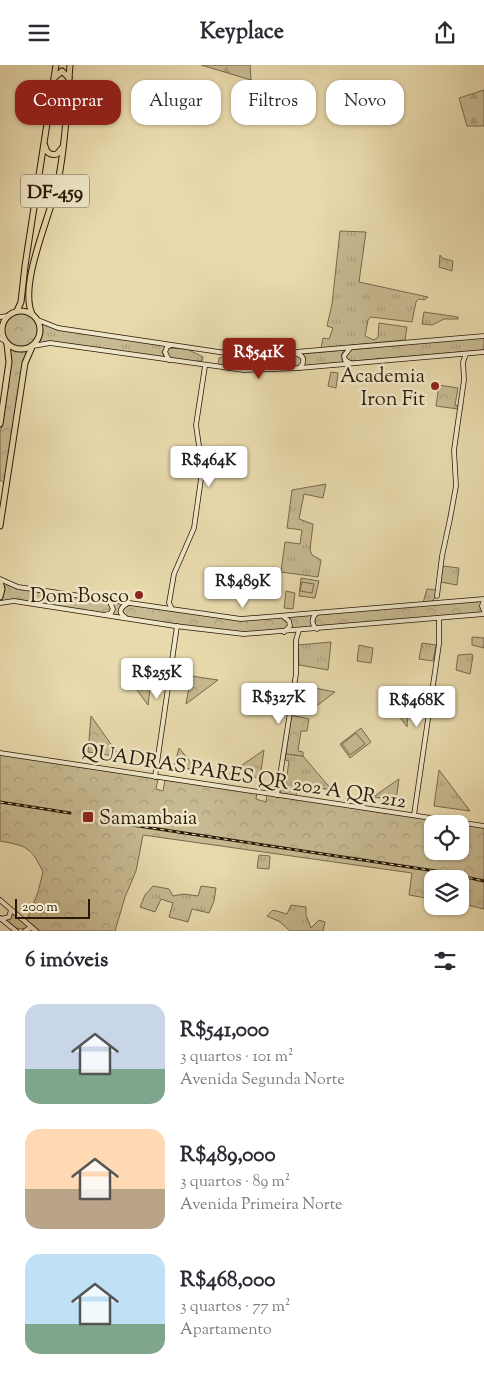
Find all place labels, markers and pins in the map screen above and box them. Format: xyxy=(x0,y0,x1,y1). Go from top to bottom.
pin: R$541K xyxy=(218,337,300,380)
place label: Academia Iron Fit xyxy=(340,363,425,415)
marker: Academia Iron Fit xyxy=(429,380,441,392)
pin: R$464K xyxy=(168,445,250,488)
pin: R$489K xyxy=(202,567,284,609)
place label: Dom Bosco xyxy=(30,583,129,612)
marker: Dom Bosco xyxy=(133,589,145,601)
pin: R$255K xyxy=(116,657,198,700)
pin: R$327K xyxy=(238,683,320,725)
pin: R$468K xyxy=(376,685,458,728)
place label: Samambaia xyxy=(99,805,197,834)
marker: Samambaia xyxy=(81,810,95,824)

